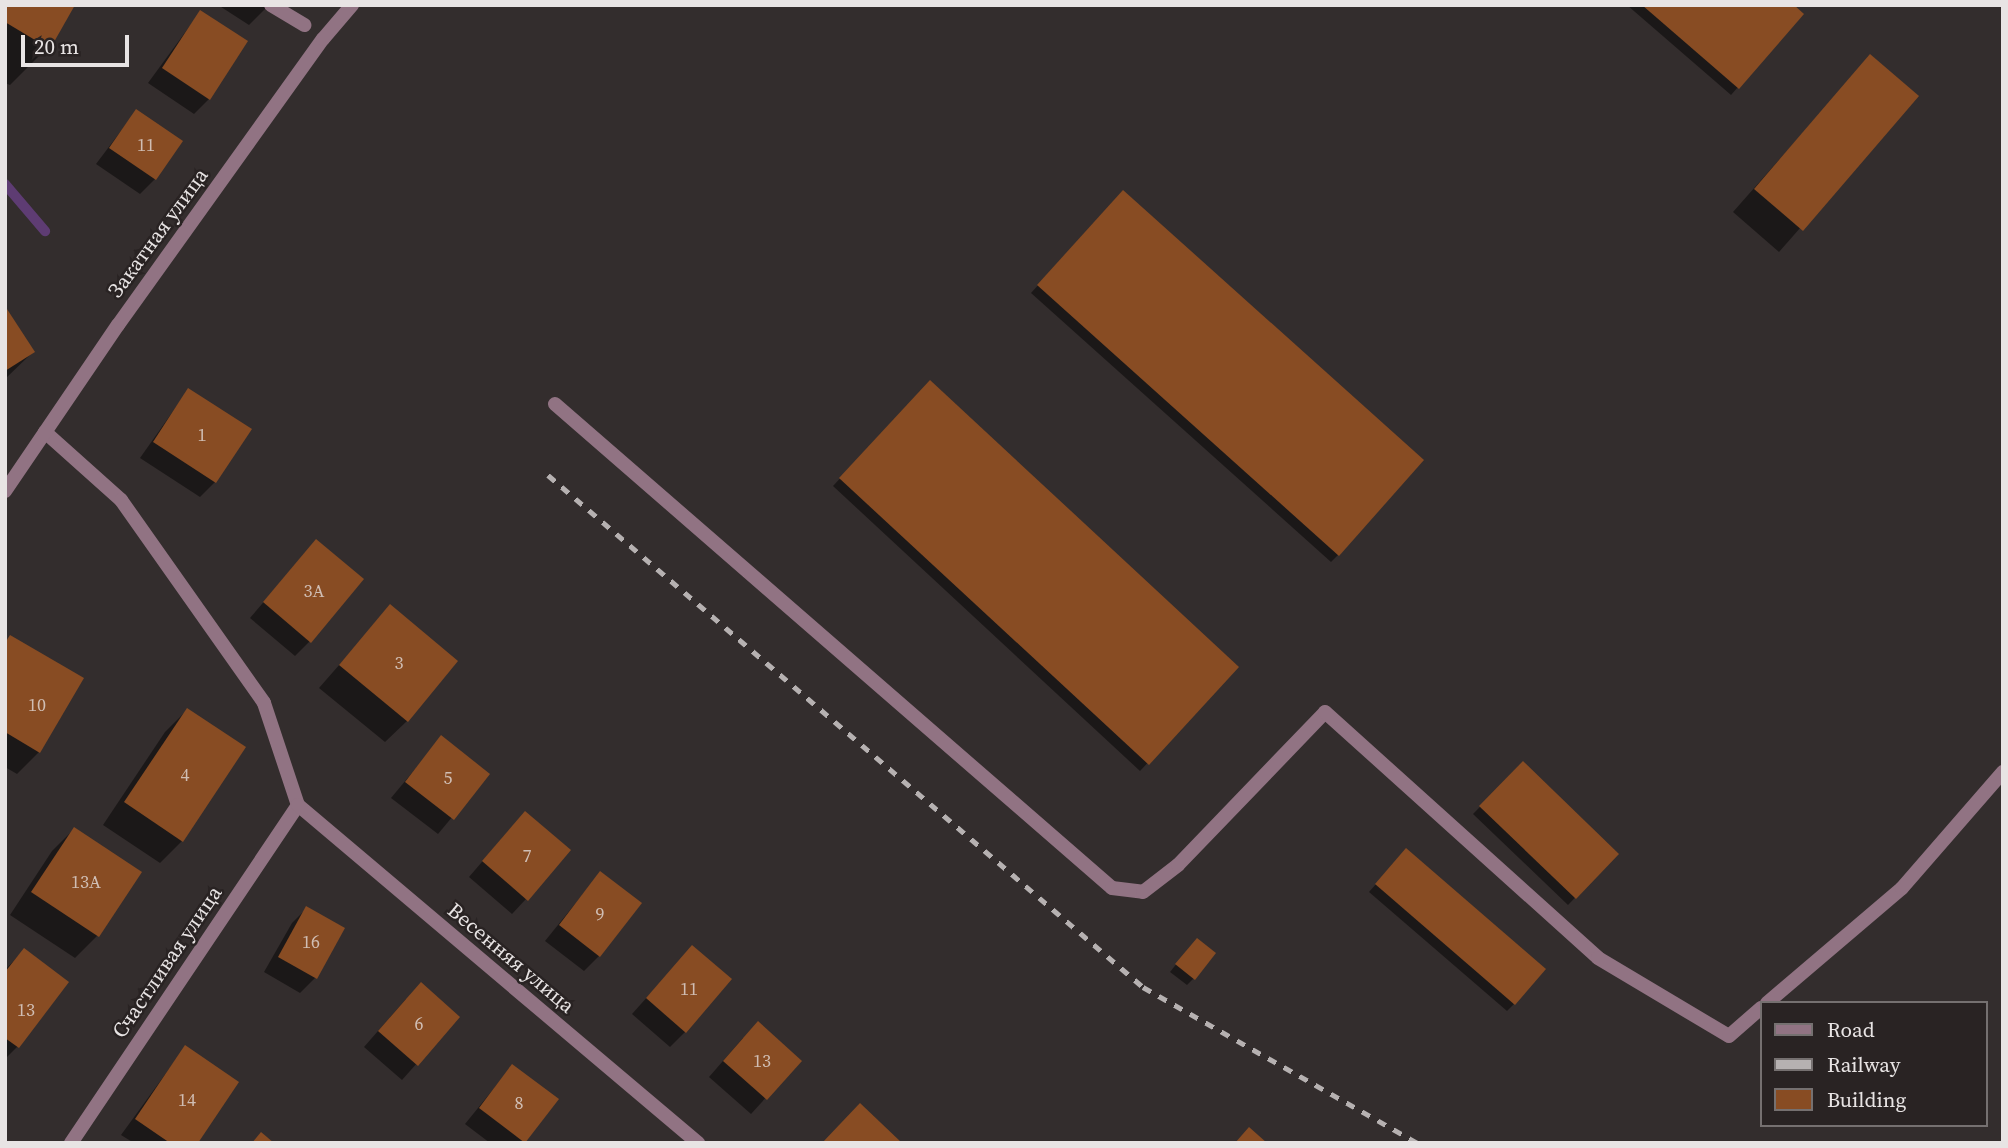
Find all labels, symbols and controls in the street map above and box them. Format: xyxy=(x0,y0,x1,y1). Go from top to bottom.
scale bar xyxy=(24,21,133,65)
text: 20 m xyxy=(34,32,79,61)
house number: 11 xyxy=(137,134,155,156)
street label: Закатная улица xyxy=(103,163,213,303)
house number: 1 xyxy=(198,424,206,446)
house number: 3А xyxy=(304,580,324,602)
house number: 3 xyxy=(395,652,403,674)
house number: 10 xyxy=(28,694,46,716)
house number: 4 xyxy=(181,764,189,786)
house number: 5 xyxy=(444,767,452,789)
house number: 7 xyxy=(523,845,531,867)
house number: 13А xyxy=(71,871,101,893)
street label: Счастливая улица xyxy=(107,881,227,1043)
street label: Весенняя улица xyxy=(442,898,580,1018)
house number: 9 xyxy=(596,903,604,925)
house number: 16 xyxy=(302,931,320,953)
house number: 11 xyxy=(680,978,698,1000)
house number: 13 xyxy=(17,999,35,1021)
legend xyxy=(1759,1001,1987,1127)
house number: 6 xyxy=(415,1013,423,1035)
text: Road xyxy=(1827,1015,1875,1044)
house number: 13 xyxy=(753,1050,771,1072)
text: Railway xyxy=(1827,1050,1901,1079)
text: Building xyxy=(1827,1085,1906,1114)
house number: 14 xyxy=(178,1089,196,1111)
house number: 8 xyxy=(515,1092,523,1114)

